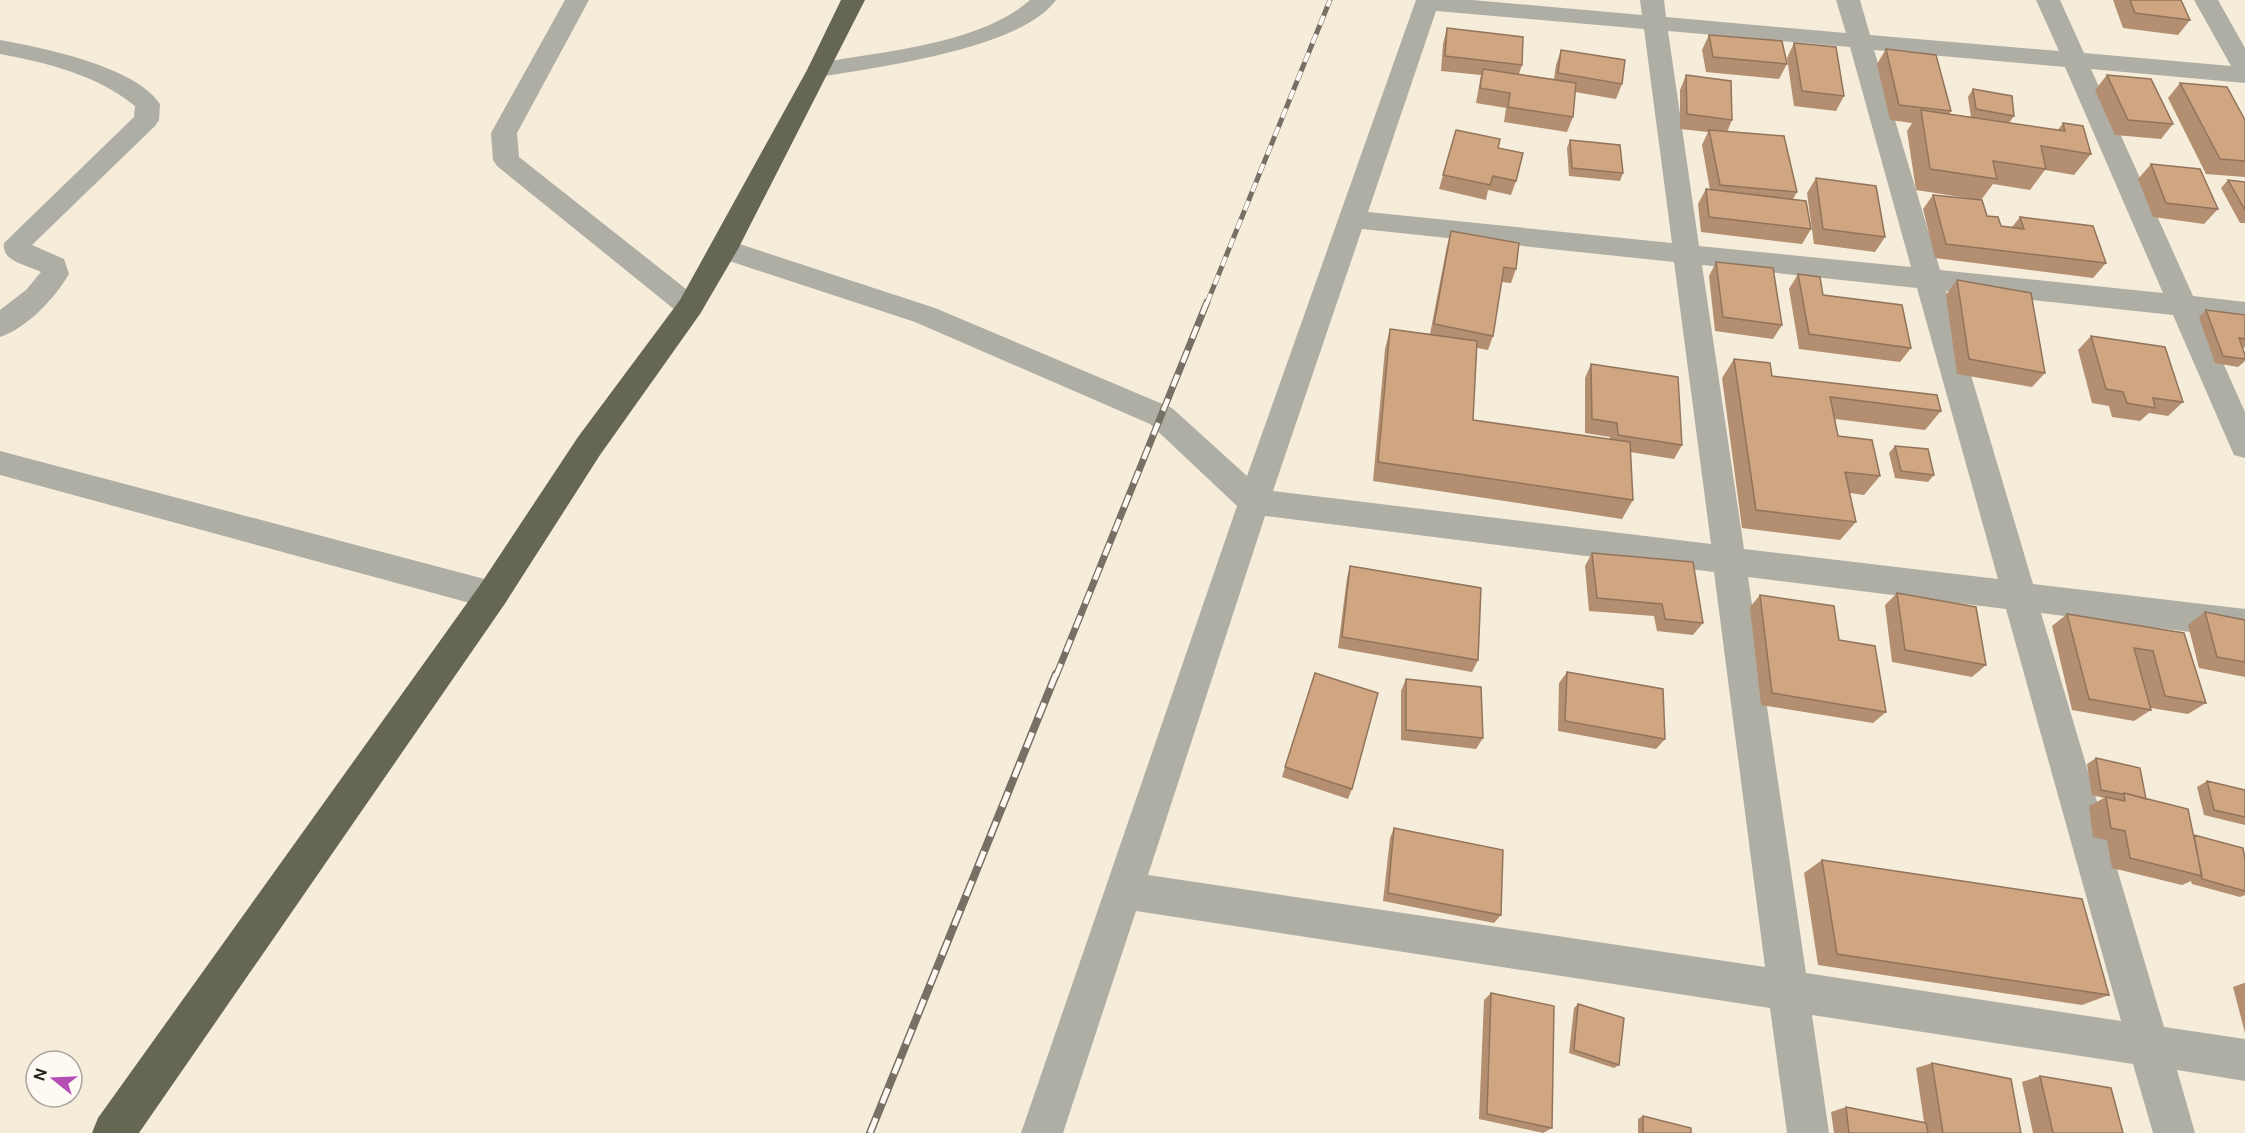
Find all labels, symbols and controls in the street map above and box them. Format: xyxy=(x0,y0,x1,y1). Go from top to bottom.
north arrow xyxy=(24,1049,84,1109)
text: N xyxy=(28,1066,52,1083)

